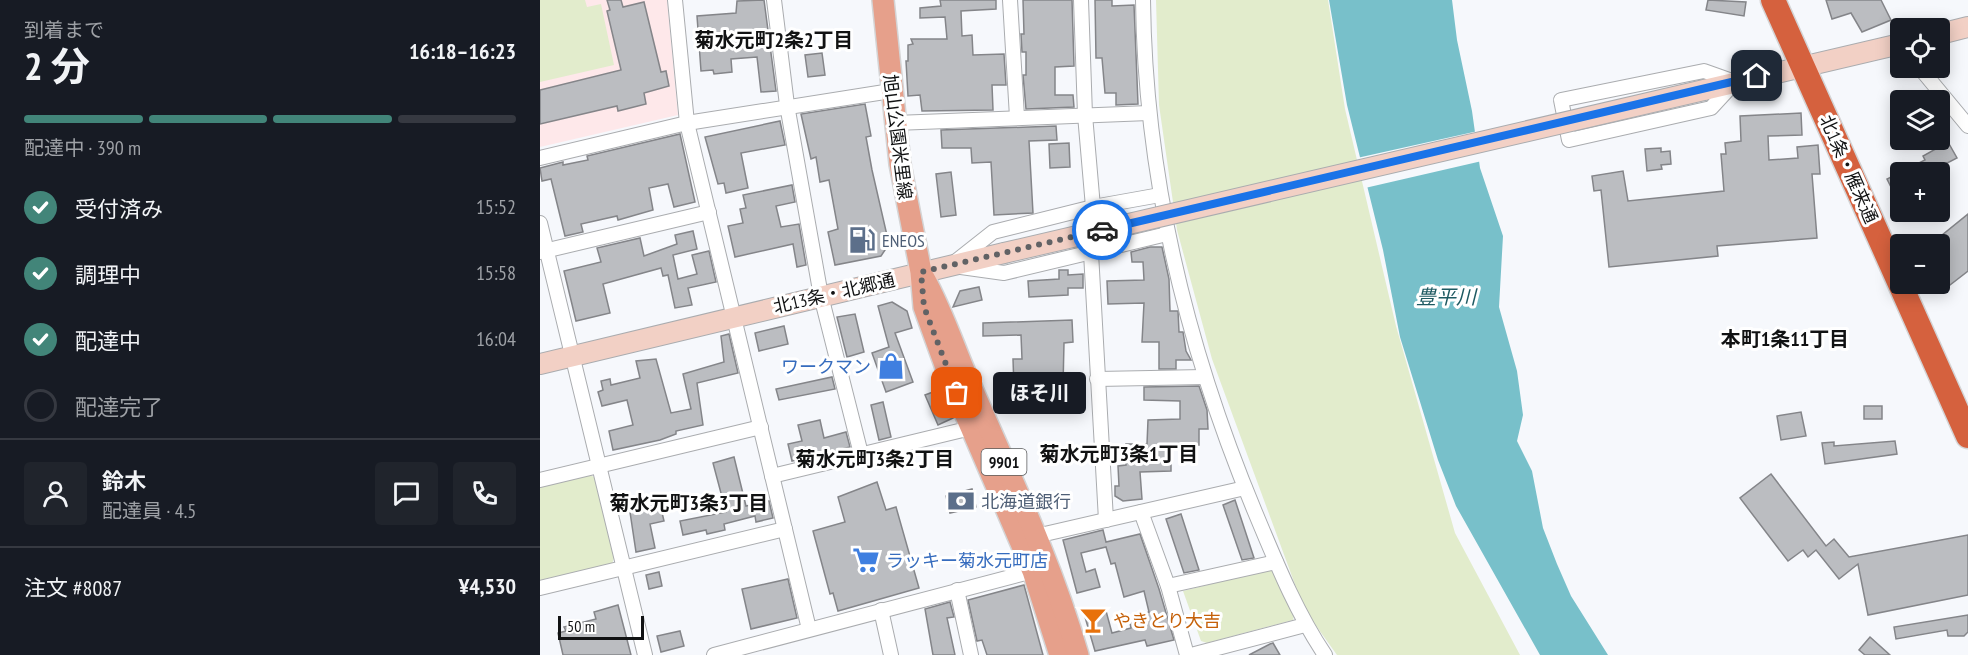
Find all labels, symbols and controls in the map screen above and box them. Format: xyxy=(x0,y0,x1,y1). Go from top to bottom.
text: 到着まで xyxy=(24,17,104,43)
map controls xyxy=(1890,18,1950,294)
button: locate xyxy=(1890,18,1950,78)
district label: 菊水元町2条2丁目 xyxy=(694,27,854,53)
text: 16:18–16:23 xyxy=(409,37,516,65)
text: 2 分 xyxy=(24,40,90,91)
pin xyxy=(1731,50,1782,101)
icon: home xyxy=(1740,59,1773,92)
street label: 旭山公園米里線 xyxy=(879,73,917,201)
button: layers xyxy=(1890,90,1950,150)
street label: 北1条・雁来通 xyxy=(1815,111,1883,227)
text: 配達中 · 390 m xyxy=(24,135,141,161)
button: + xyxy=(1890,162,1950,222)
icon: check xyxy=(24,191,57,224)
text: 15:52 xyxy=(476,194,516,220)
text: 受付済み xyxy=(75,195,163,223)
courier xyxy=(1072,200,1132,260)
icon: car xyxy=(1086,214,1119,247)
fuel station icon: ENEOS xyxy=(847,225,877,255)
place label: ENEOS xyxy=(882,229,925,252)
button: − xyxy=(1890,234,1950,294)
icon: check xyxy=(24,257,57,290)
text: 15:58 xyxy=(476,260,516,286)
text: 調理中 xyxy=(75,261,141,289)
street label: 北13条・北郷通 xyxy=(771,268,897,318)
water label: 豊平川 xyxy=(1416,284,1478,310)
icon: check xyxy=(24,323,57,356)
text: 16:04 xyxy=(476,326,516,352)
district label: 本町1条11丁目 xyxy=(1721,326,1849,352)
text: 配達中 xyxy=(75,327,141,355)
shop icon: ワークマン xyxy=(876,351,906,381)
place label: ワークマン xyxy=(781,355,871,378)
pin xyxy=(931,367,982,418)
callout: ほそ川 xyxy=(993,372,1086,414)
icon: bag xyxy=(940,376,973,409)
text: ほそ川 xyxy=(1010,380,1070,406)
text: 配達完了 xyxy=(75,393,163,421)
district label: 菊水元町3条1丁目 xyxy=(1039,441,1199,467)
district label: 菊水元町3条2丁目 xyxy=(795,446,955,472)
road number: 9901 xyxy=(982,449,1026,475)
button: person xyxy=(24,462,87,525)
button: chat xyxy=(375,462,438,525)
button: phone xyxy=(453,462,516,525)
text: 鈴木 xyxy=(102,467,146,495)
bank icon: 北海道銀行 xyxy=(946,486,976,516)
district label: 菊水元町3条3丁目 xyxy=(609,490,769,516)
place label: 北海道銀行 xyxy=(981,490,1071,513)
text: 配達員 · 4.5 xyxy=(102,498,196,524)
supermarket icon: ラッキー菊水元町店 xyxy=(851,545,881,575)
place label: ラッキー菊水元町店 xyxy=(886,549,1048,572)
text: ¥4,530 xyxy=(459,572,516,600)
text: 注文 #8087 xyxy=(24,574,122,602)
bar icon: やきとり大吉 xyxy=(1078,605,1108,635)
place label: やきとり大吉 xyxy=(1113,609,1221,632)
scale bar xyxy=(558,613,644,640)
text: 50 m xyxy=(567,616,595,636)

